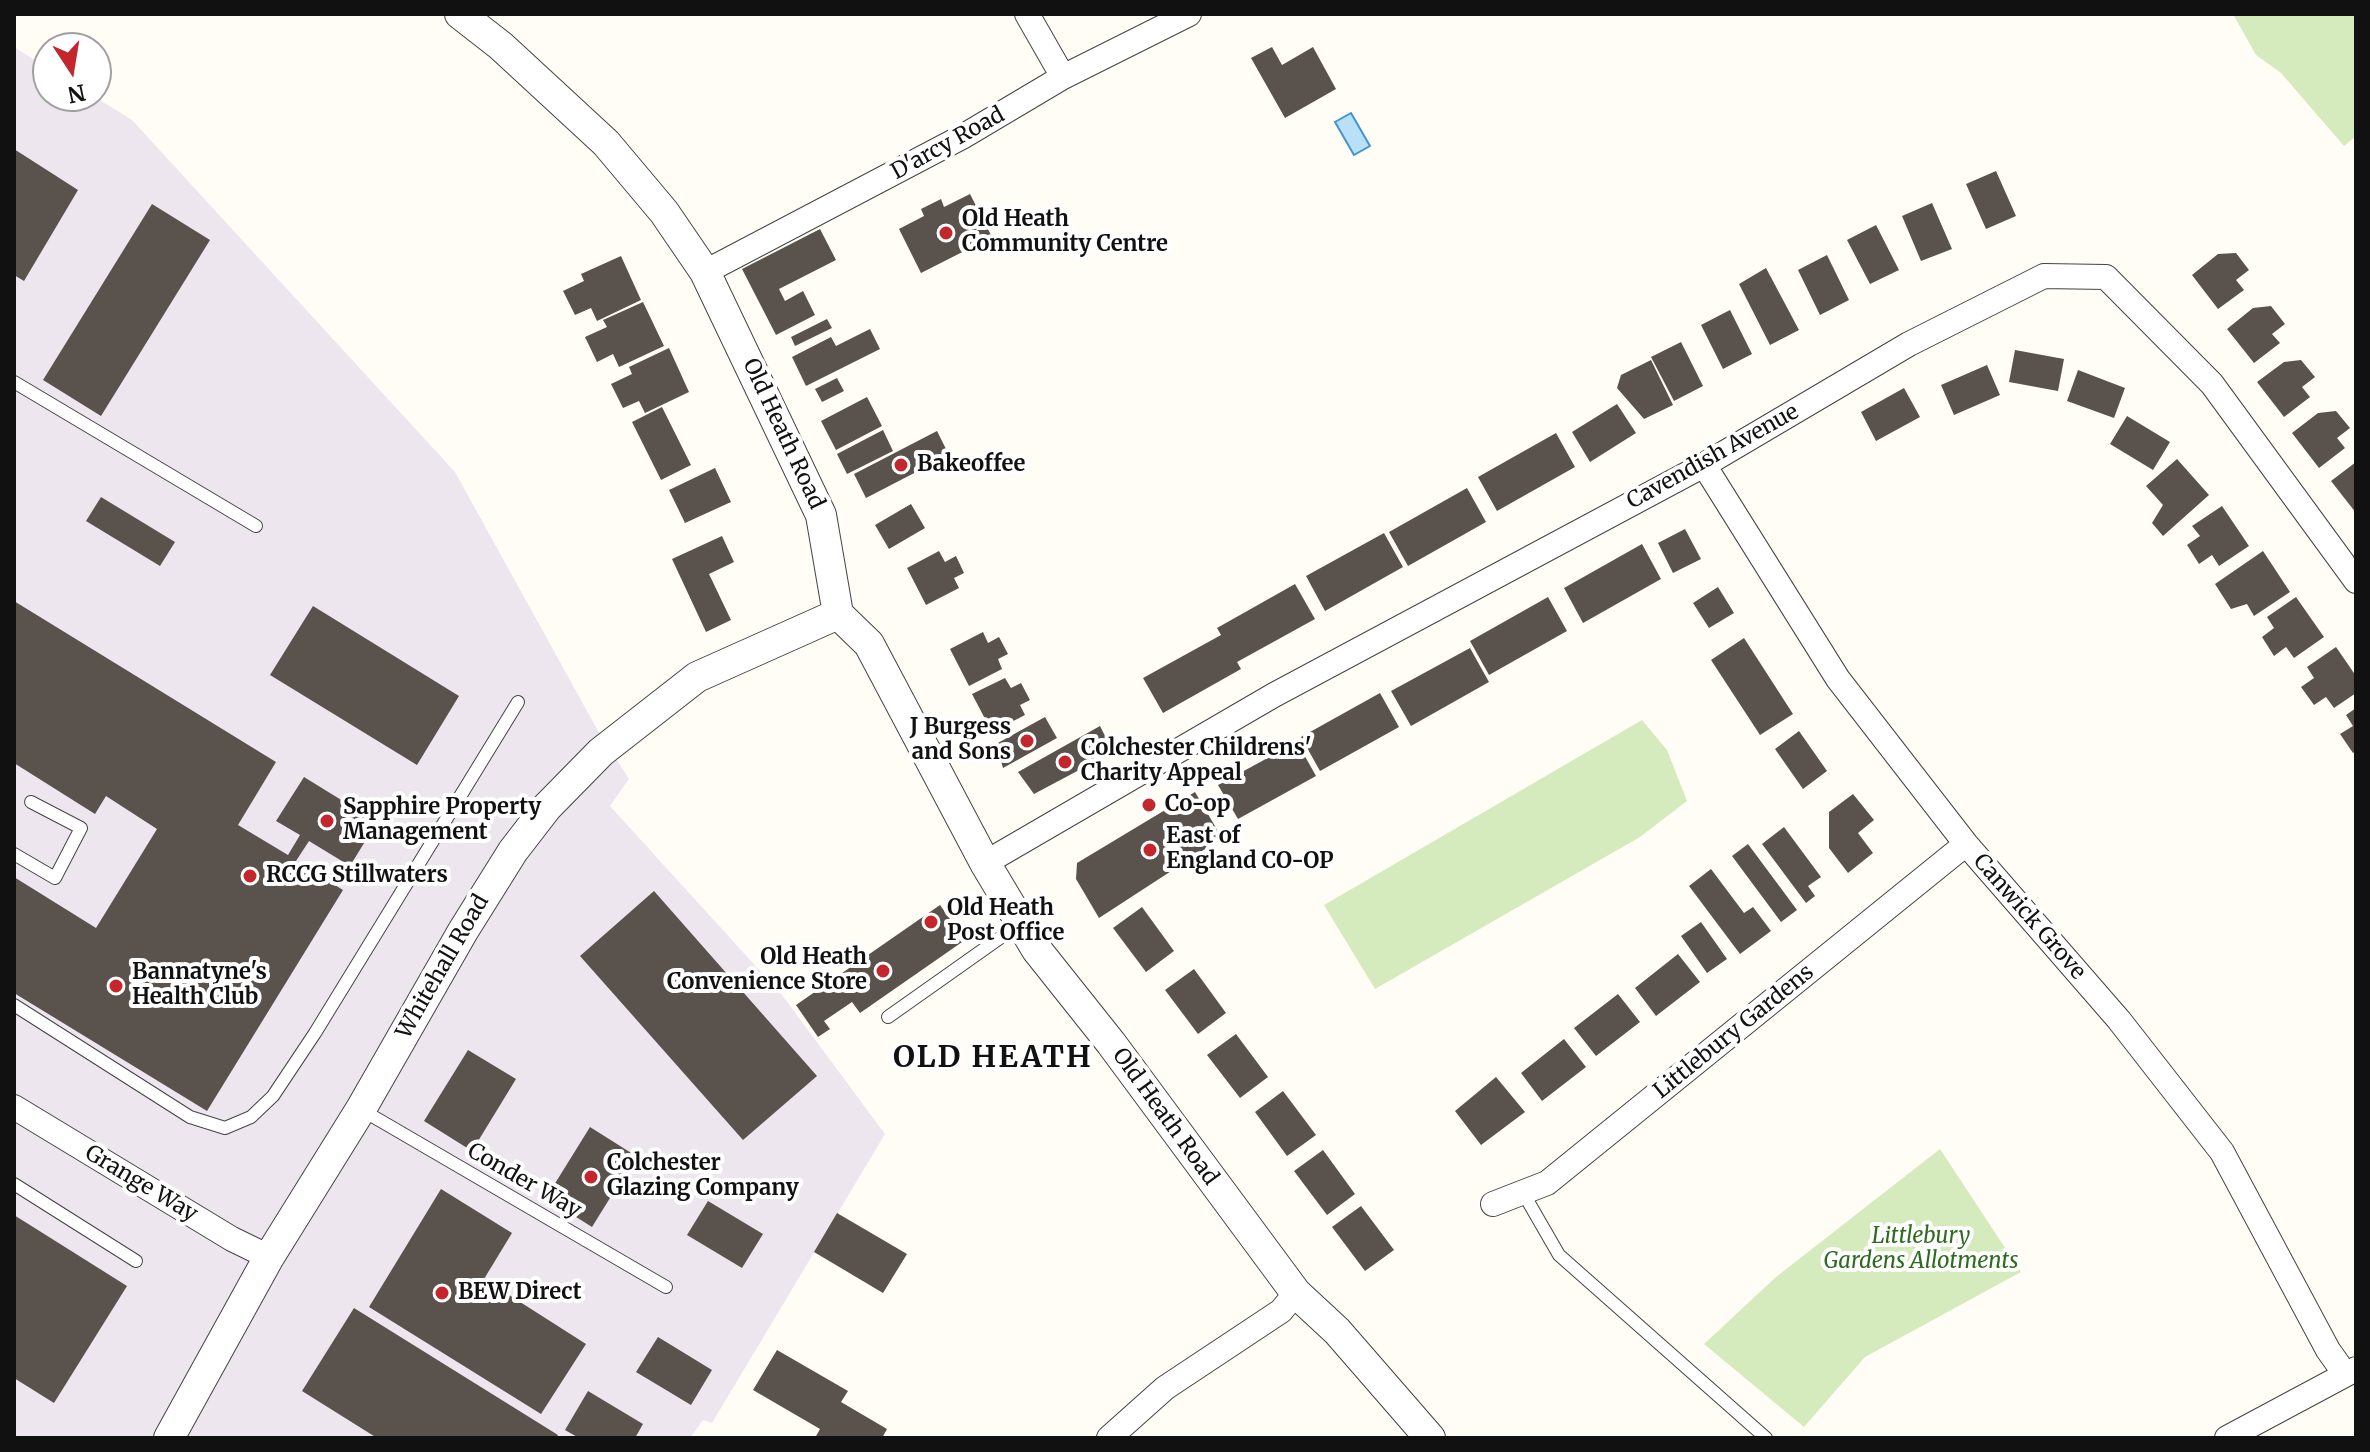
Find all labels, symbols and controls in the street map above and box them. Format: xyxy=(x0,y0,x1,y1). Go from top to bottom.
north arrow xyxy=(32,32,112,112)
text: N xyxy=(65,78,88,109)
street label: D'arcy Road xyxy=(887,102,1009,186)
place label: Old Heath Community Centre xyxy=(962,207,1168,258)
marker: Old Heath Community Centre xyxy=(937,224,955,242)
street label: Old Heath Road xyxy=(737,355,829,513)
street label: Cavendish Avenue xyxy=(1623,399,1803,515)
place label: Bakeoffee xyxy=(917,452,1025,478)
marker: Bakeoffee xyxy=(892,456,910,474)
place label: J Burgess and Sons xyxy=(910,715,1011,766)
marker: J Burgess and Sons xyxy=(1018,732,1036,750)
place label: Colchester Childrens' Charity Appeal xyxy=(1081,736,1311,788)
marker: Colchester Childrens' Charity Appeal xyxy=(1056,753,1074,771)
place label: Co-op xyxy=(1165,792,1230,818)
place label: Sapphire Property Management xyxy=(343,795,541,846)
marker: Co-op xyxy=(1140,796,1158,814)
marker: Sapphire Property Management xyxy=(318,812,336,830)
place label: East of England CO-OP xyxy=(1166,824,1334,876)
marker: East of England CO-OP xyxy=(1141,841,1159,859)
street label: Canwick Grove xyxy=(1967,849,2091,985)
place label: RCCG Stillwaters xyxy=(266,863,448,889)
marker: RCCG Stillwaters xyxy=(241,867,259,885)
street label: Whitehall Road xyxy=(391,890,495,1044)
place label: Old Heath Post Office xyxy=(947,896,1064,948)
marker: Old Heath Post Office xyxy=(922,913,940,931)
place label: Old Heath Convenience Store xyxy=(667,945,867,996)
street label: Littlebury Gardens xyxy=(1649,959,1819,1105)
place label: Bannatyne's Health Club xyxy=(132,960,267,1012)
marker: Old Heath Convenience Store xyxy=(874,962,892,980)
marker: Bannatyne's Health Club xyxy=(107,977,125,995)
district label: OLD HEATH xyxy=(893,1041,1093,1077)
street label: Old Heath Road xyxy=(1106,1043,1224,1191)
street label: Conder Way xyxy=(463,1138,585,1224)
street label: Grange Way xyxy=(80,1140,202,1228)
place label: Colchester Glazing Company xyxy=(607,1151,799,1202)
marker: Colchester Glazing Company xyxy=(582,1168,600,1186)
park label: Littlebury Gardens Allotments xyxy=(1824,1224,2018,1276)
place label: BEW Direct xyxy=(458,1280,581,1306)
marker: BEW Direct xyxy=(433,1284,451,1302)

